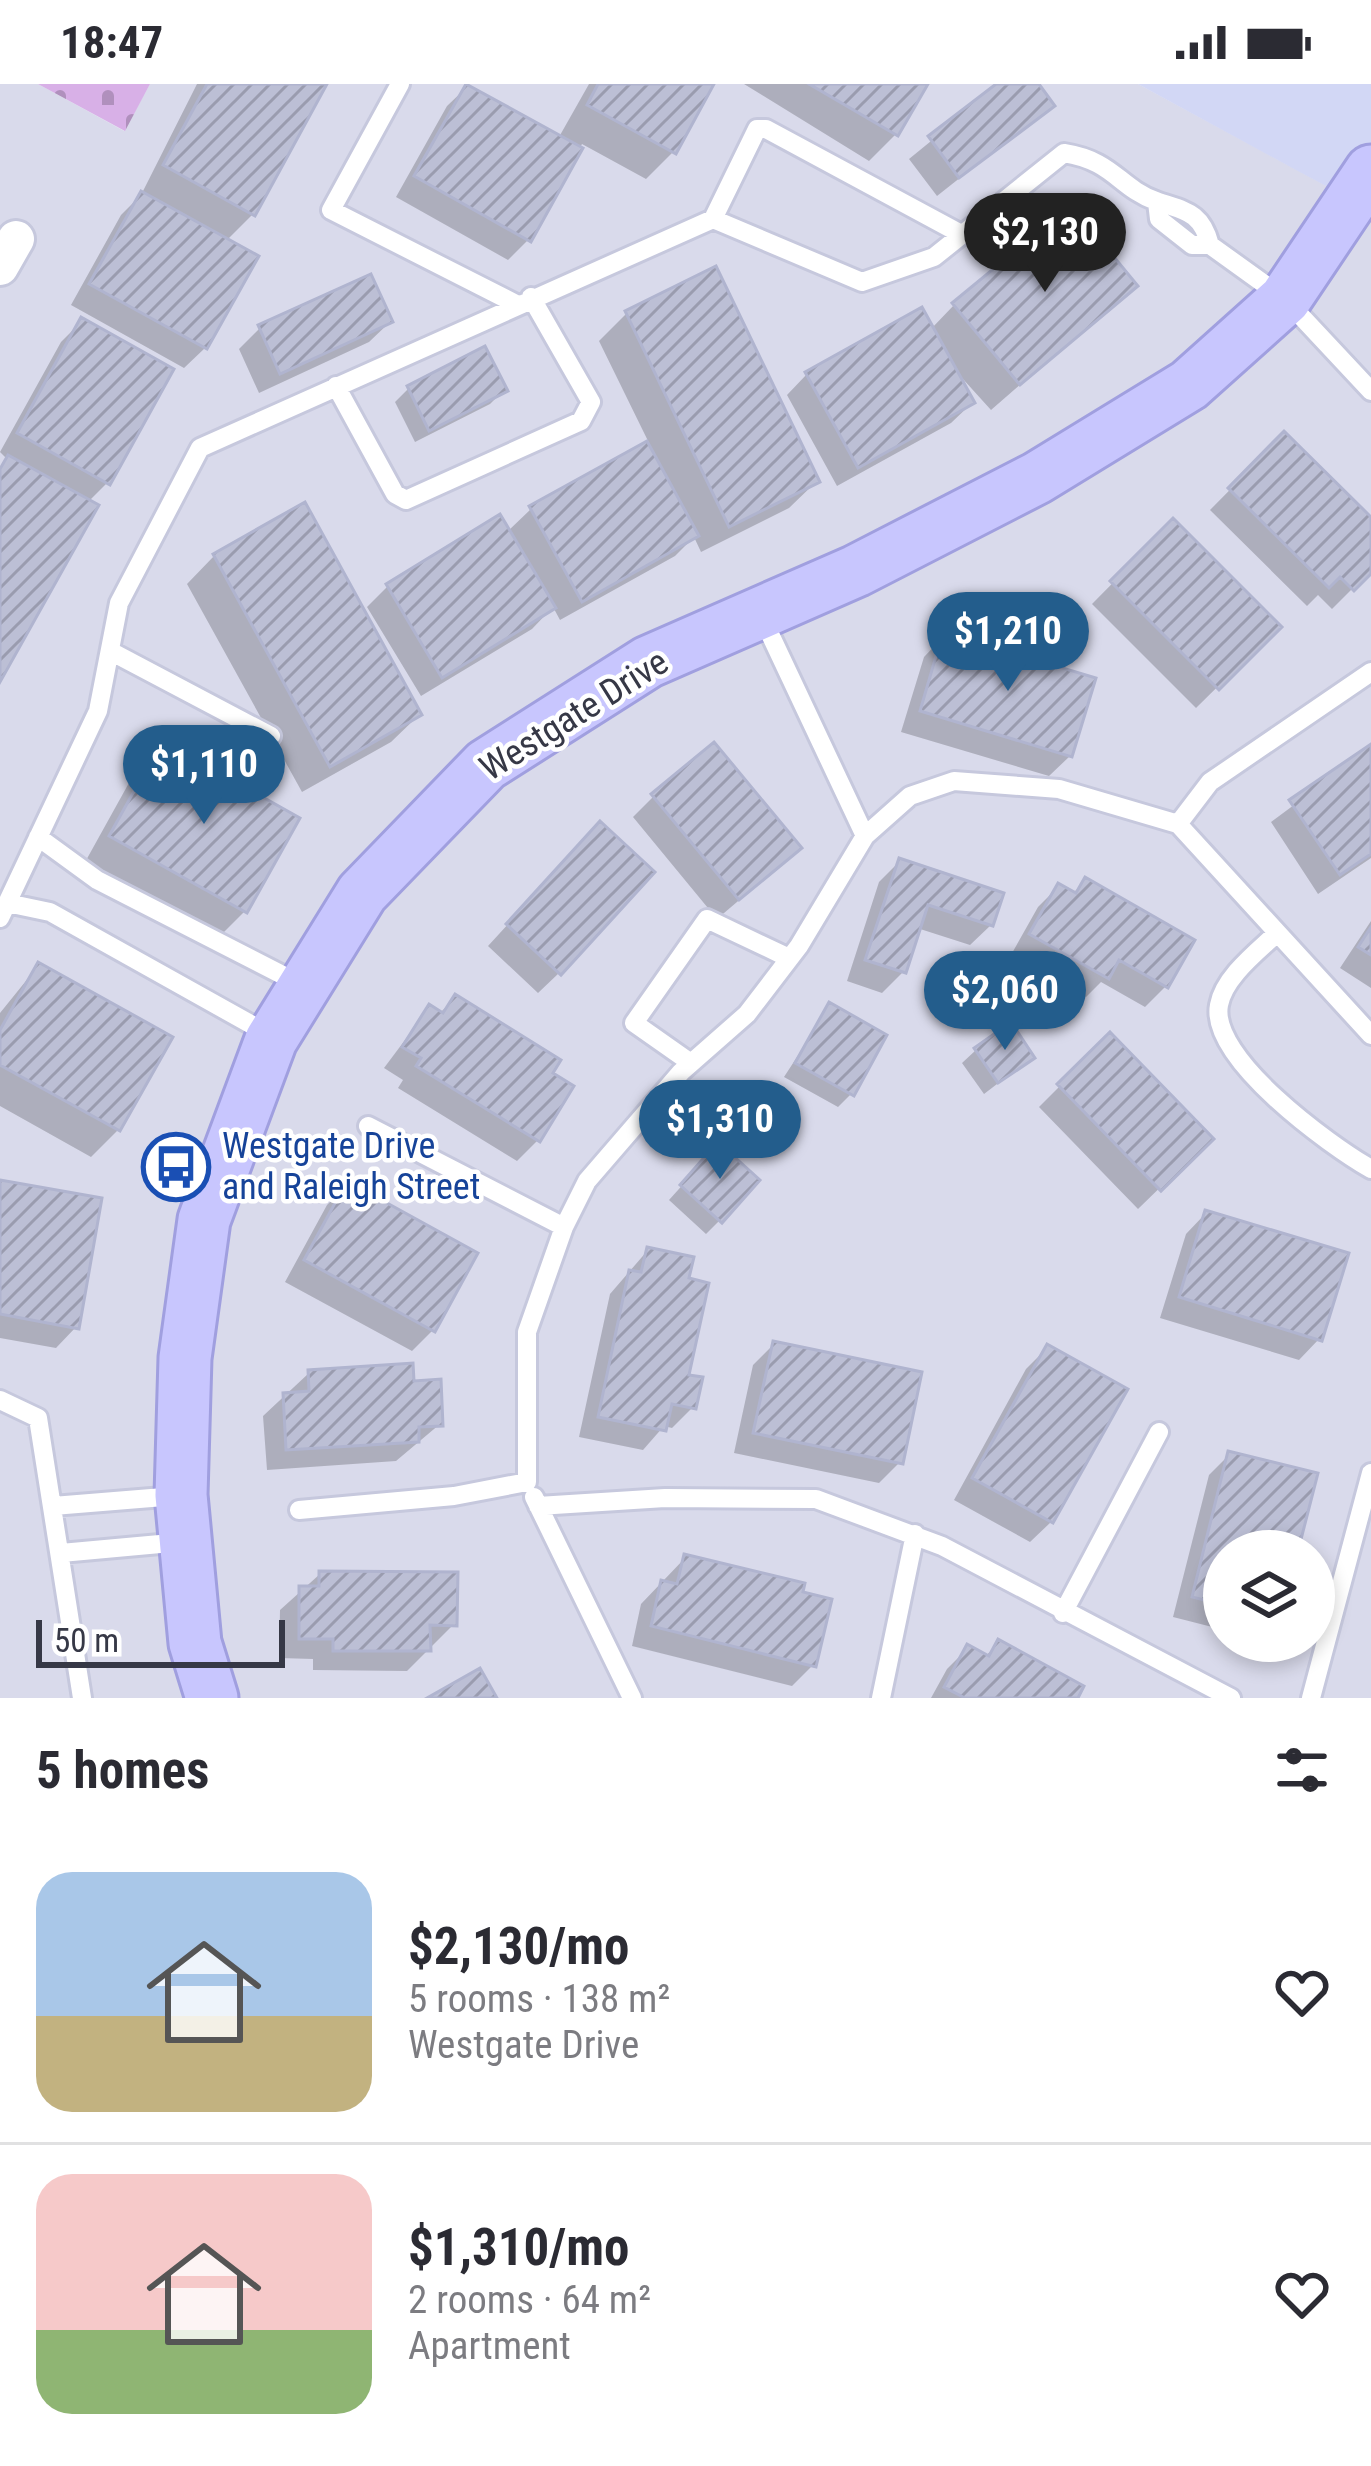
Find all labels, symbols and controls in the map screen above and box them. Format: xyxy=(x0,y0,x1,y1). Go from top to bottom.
text: 18:47 xyxy=(60,16,163,69)
pin: $2,130 xyxy=(947,193,1143,295)
text: $2,130 xyxy=(991,209,1099,255)
pin: $1,210 xyxy=(910,592,1106,694)
text: $1,210 xyxy=(954,608,1062,654)
street label: Westgate Drive xyxy=(472,641,676,789)
pin: $1,110 xyxy=(106,725,302,827)
text: $1,110 xyxy=(150,741,258,787)
pin: $2,060 xyxy=(907,951,1103,1053)
text: $2,060 xyxy=(951,967,1059,1013)
pin: $1,310 xyxy=(622,1080,818,1182)
text: $1,310 xyxy=(666,1096,774,1142)
place label: Westgate Drive and Raleigh Street xyxy=(222,1125,480,1208)
bus stop icon: Westgate Drive and Raleigh Street xyxy=(141,1132,211,1202)
map controls xyxy=(1203,1530,1335,1662)
button: layers xyxy=(1203,1530,1335,1662)
scale bar xyxy=(36,1614,285,1667)
text: 50 m xyxy=(54,1621,119,1660)
icon: filters xyxy=(1269,1737,1335,1803)
text: 5 homes xyxy=(36,1741,209,1800)
text: $2,130/mo xyxy=(408,1917,629,1976)
icon: home xyxy=(132,1920,276,2064)
icon: heart xyxy=(1269,1959,1335,2025)
text: 5 rooms · 138 m² xyxy=(408,1976,670,2022)
text: Westgate Drive xyxy=(408,2022,639,2068)
text: $1,310/mo xyxy=(408,2218,629,2277)
icon: home xyxy=(132,2222,276,2366)
icon: heart xyxy=(1269,2261,1335,2327)
text: 2 rooms · 64 m² xyxy=(408,2277,651,2323)
text: Apartment xyxy=(408,2323,571,2369)

